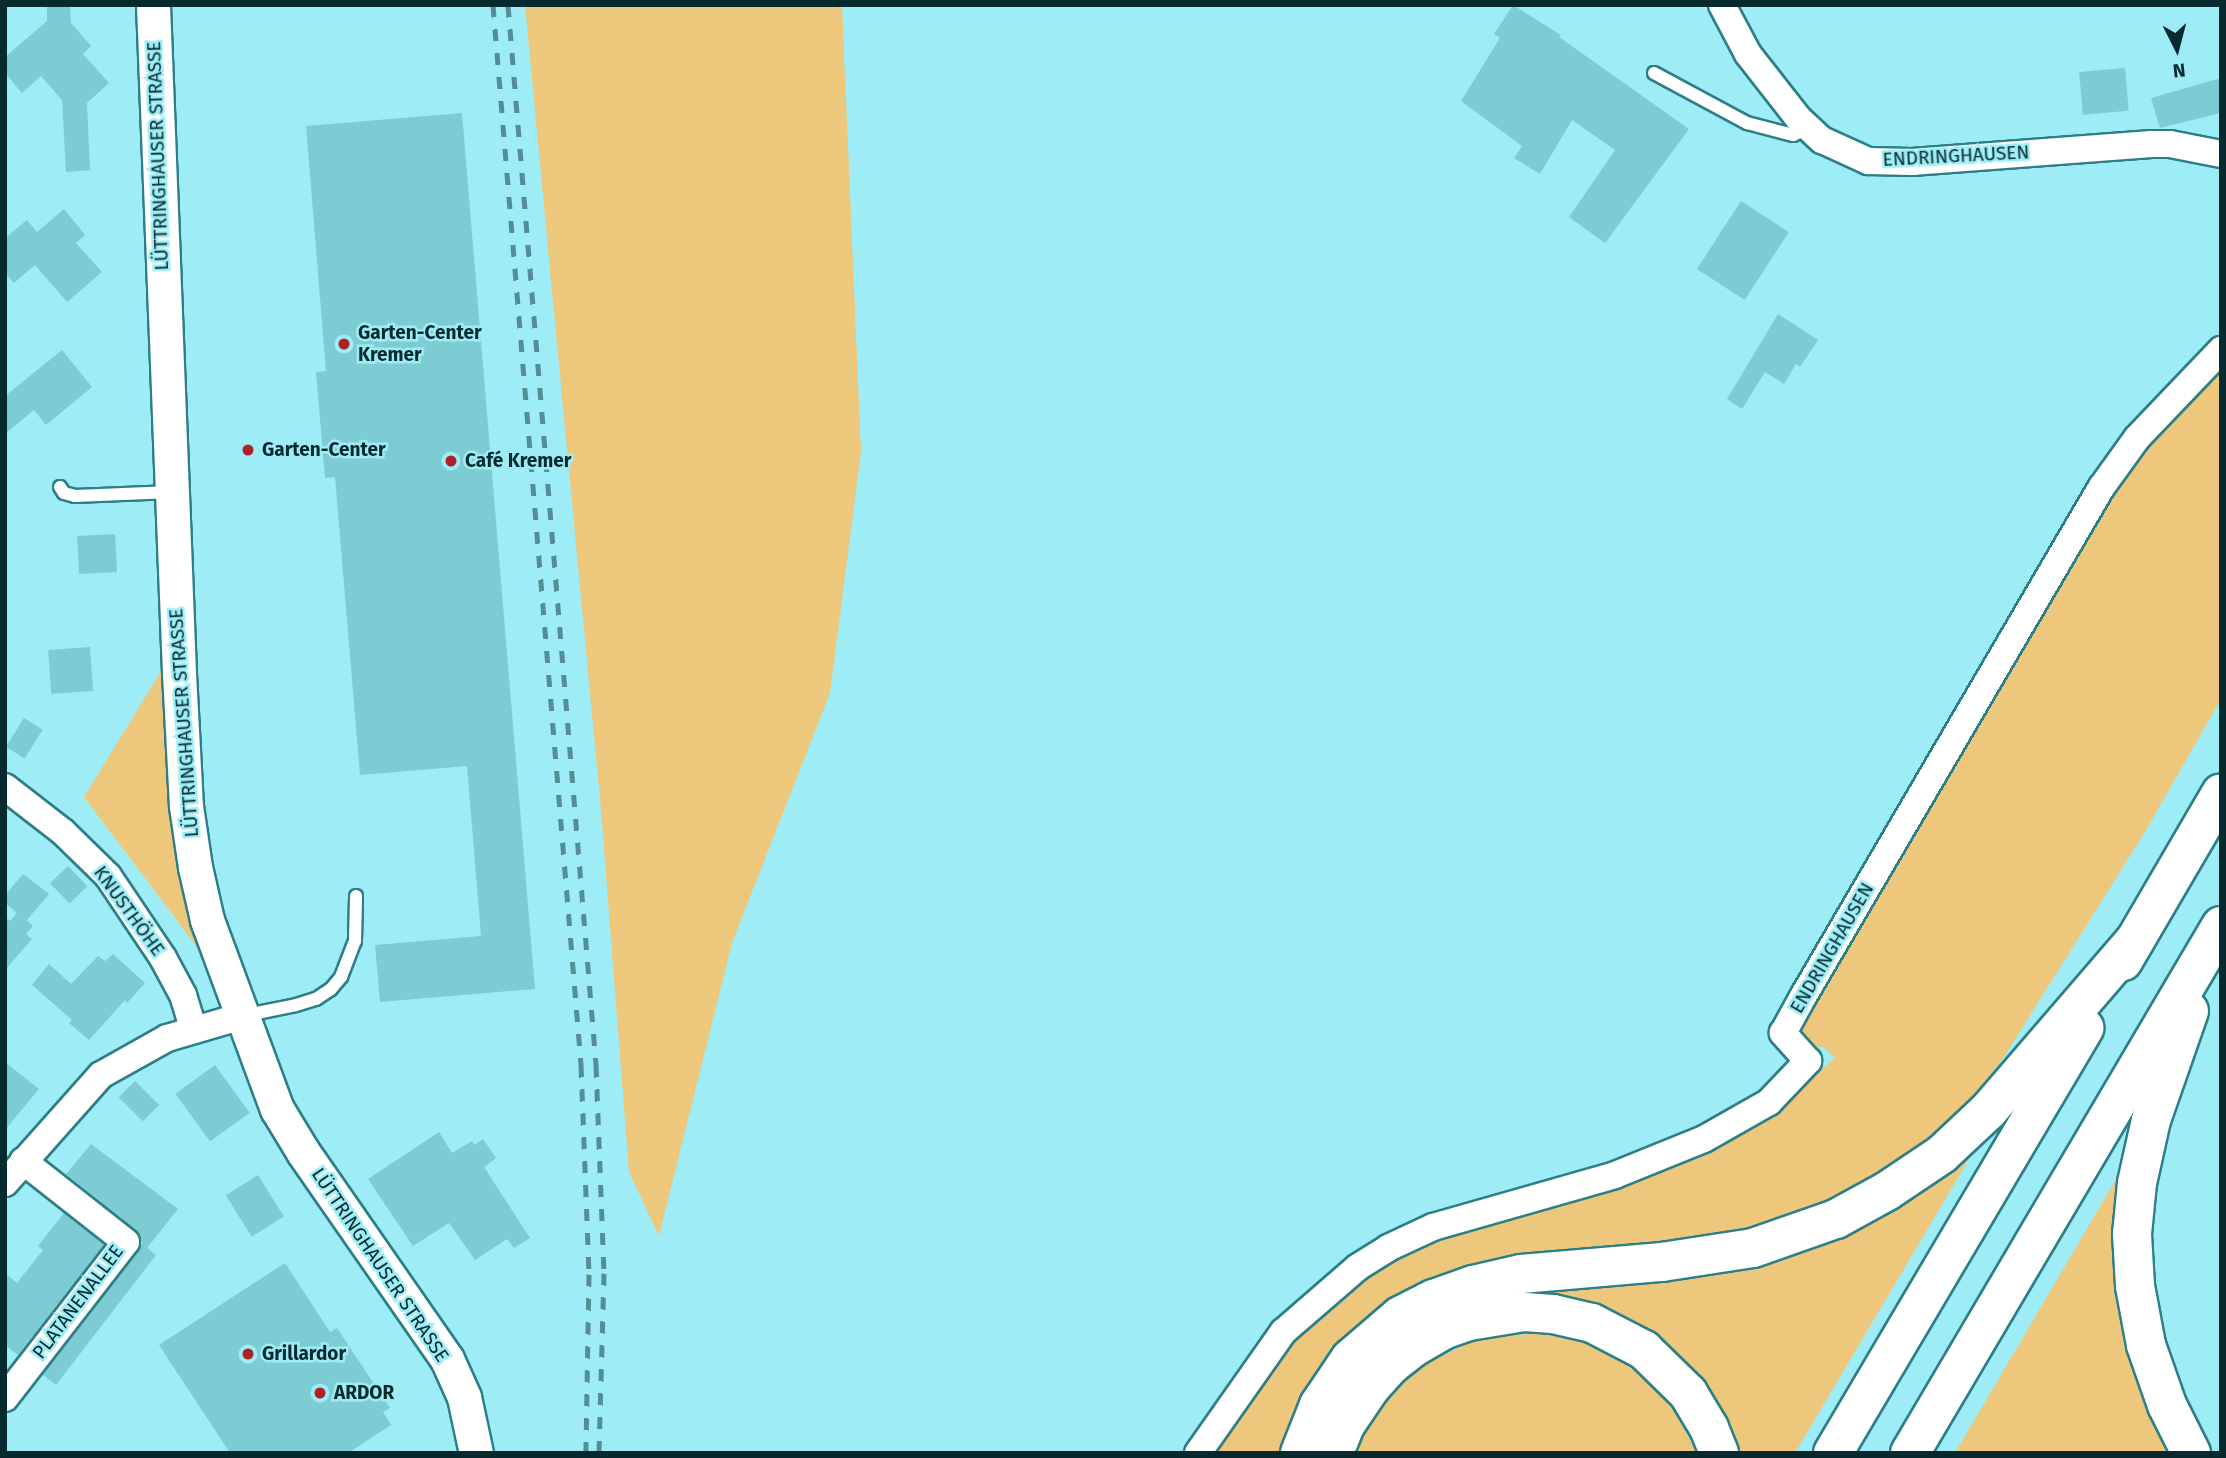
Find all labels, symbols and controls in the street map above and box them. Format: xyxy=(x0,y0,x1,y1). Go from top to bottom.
north arrow xyxy=(2142,14,2212,84)
street label: LÜTTRINGHAUSER STRASSE xyxy=(143,41,173,271)
text: N xyxy=(2172,58,2187,82)
street label: ENDRINGHAUSEN xyxy=(1882,141,2030,171)
place label: Garten-Center Kremer xyxy=(358,322,482,366)
marker: Garten-Center Kremer xyxy=(336,336,352,352)
place label: Garten-Center xyxy=(262,439,386,461)
marker: Garten-Center xyxy=(240,442,256,458)
place label: Café Kremer xyxy=(465,450,571,472)
marker: Café Kremer xyxy=(443,453,459,469)
street label: LÜTTRINGHAUSER STRASSE xyxy=(165,608,203,838)
street label: KNUSTHÖHE xyxy=(89,862,169,960)
street label: ENDRINGHAUSEN xyxy=(1785,879,1879,1017)
street label: LÜTTRINGHAUSER STRASSE xyxy=(306,1164,454,1366)
street label: PLATANENALLEE xyxy=(28,1241,128,1363)
place label: Grillardor xyxy=(262,1343,346,1365)
marker: Grillardor xyxy=(240,1346,256,1362)
place label: ARDOR xyxy=(334,1382,394,1404)
marker: ARDOR xyxy=(312,1385,328,1401)

